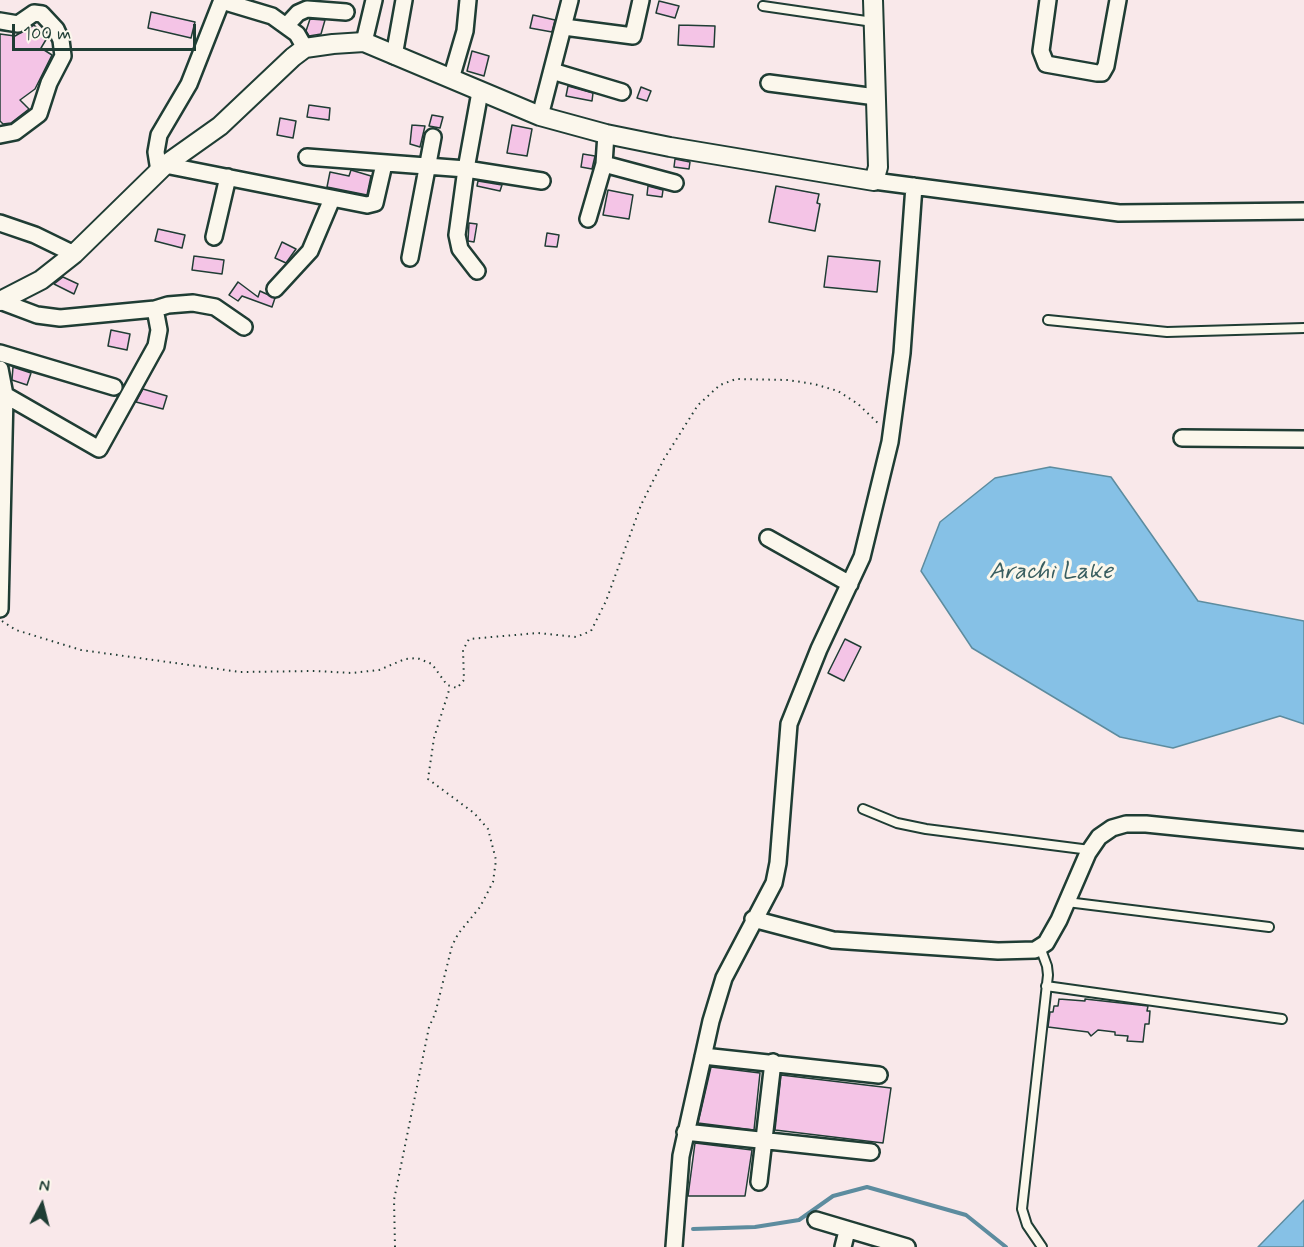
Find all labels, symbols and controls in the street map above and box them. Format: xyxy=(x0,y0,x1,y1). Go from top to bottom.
scale bar xyxy=(15,12,200,50)
text: 100 m xyxy=(23,22,71,46)
water label: Arachi Lake xyxy=(989,559,1113,587)
north arrow xyxy=(12,1175,72,1235)
text: N xyxy=(38,1176,51,1198)

